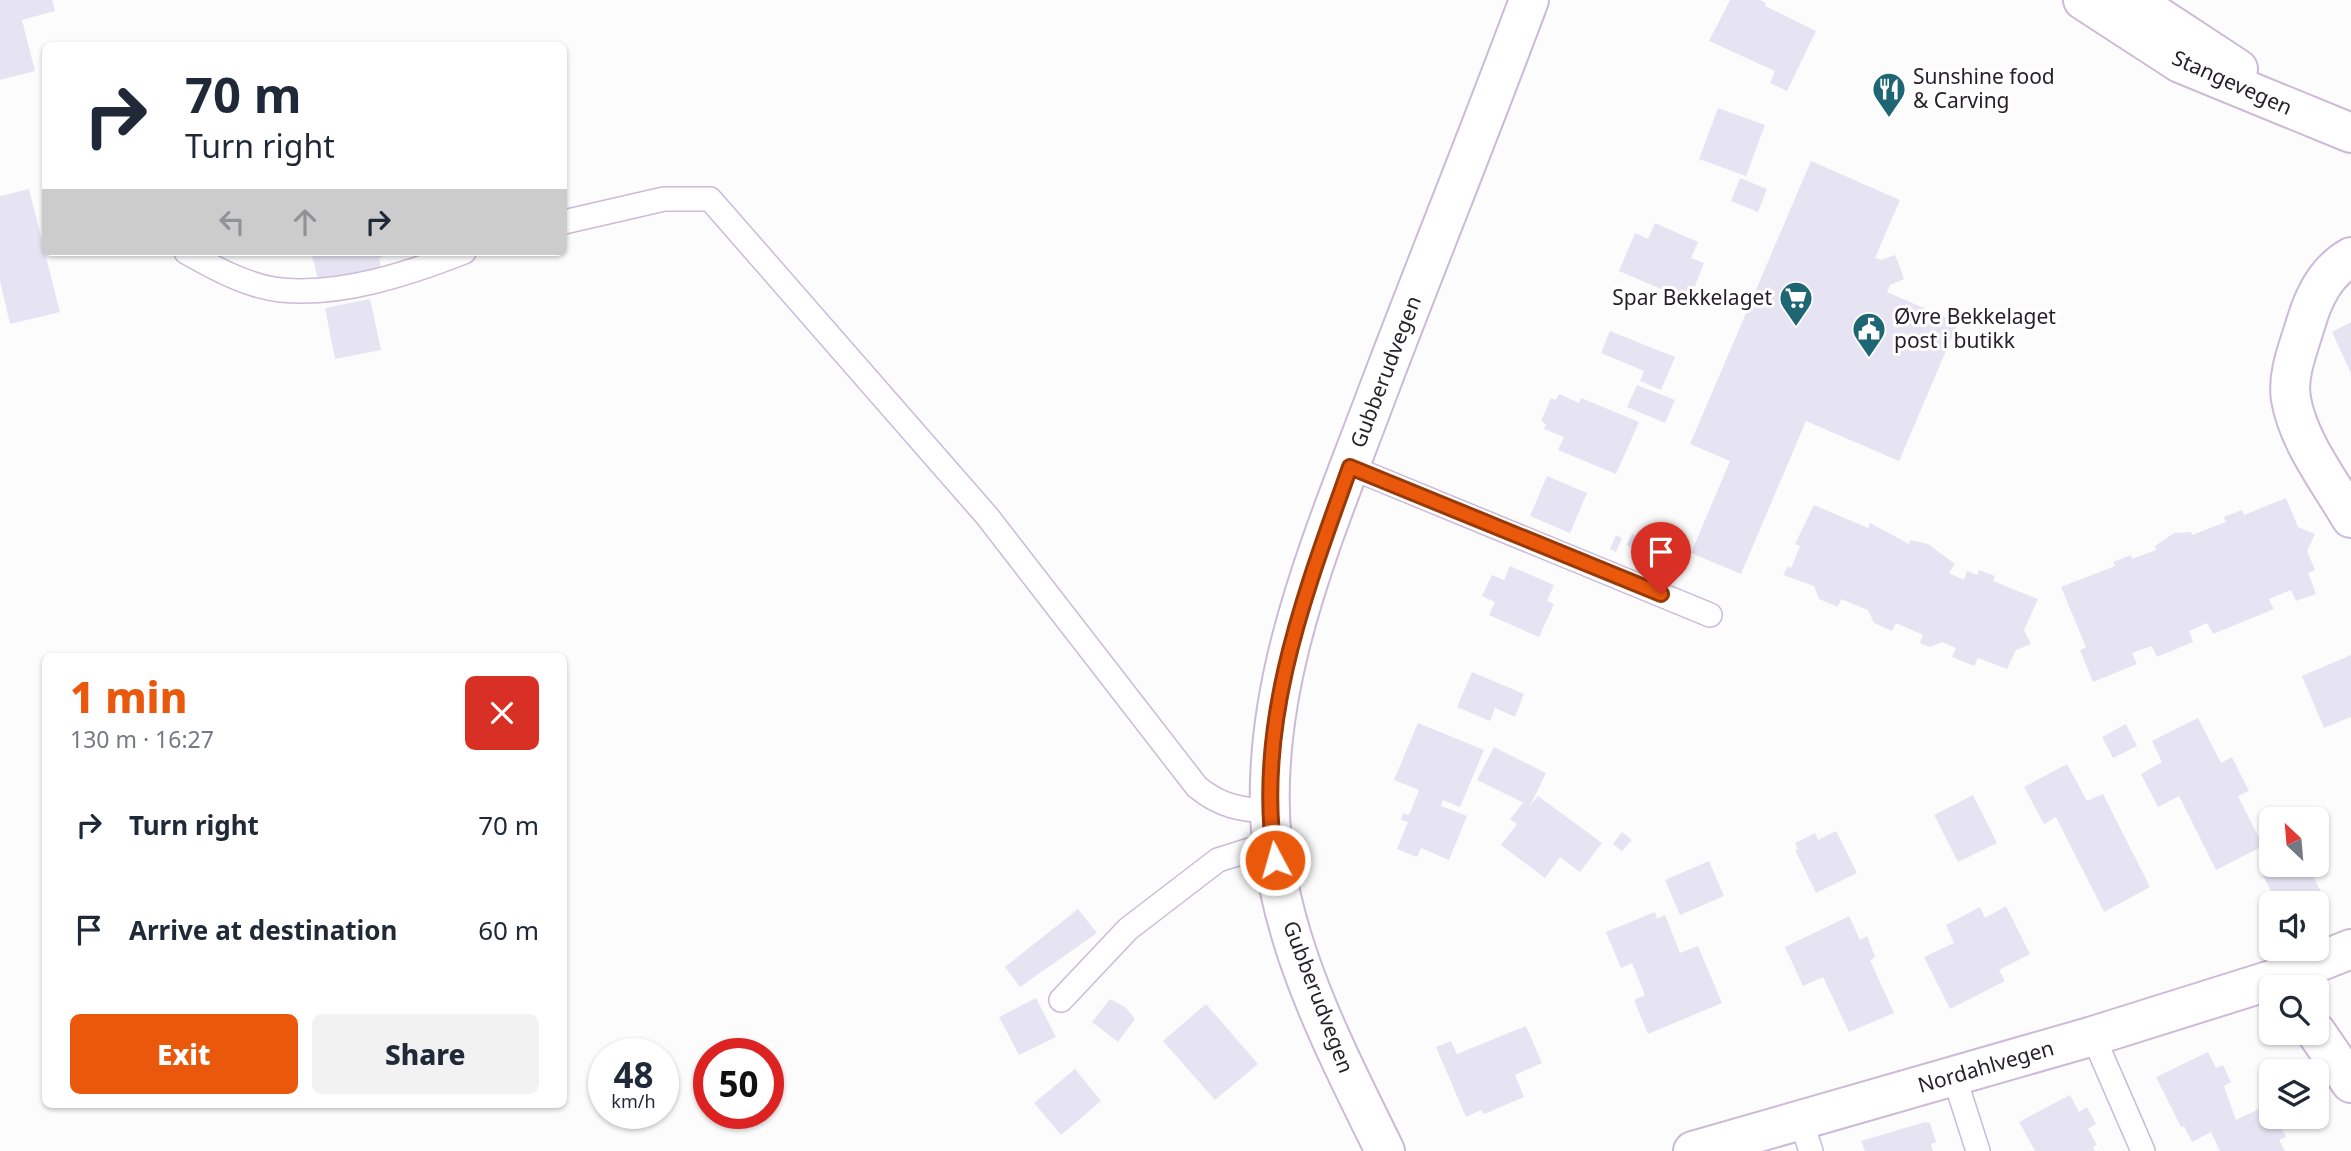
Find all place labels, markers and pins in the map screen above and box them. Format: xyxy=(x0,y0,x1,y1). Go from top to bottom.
place label: Sunshine food & Carving xyxy=(1913,62,2055,114)
restaurant icon: Sunshine food & Carving xyxy=(1870,70,1908,119)
supermarket icon: Spar Bekkelaget xyxy=(1777,279,1815,328)
place label: Spar Bekkelaget xyxy=(1612,283,1772,311)
place label: Øvre Bekkelaget post i butikk xyxy=(1894,302,2056,354)
public building icon: Øvre Bekkelaget post i butikk xyxy=(1850,310,1888,359)
pin xyxy=(1631,522,1691,594)

